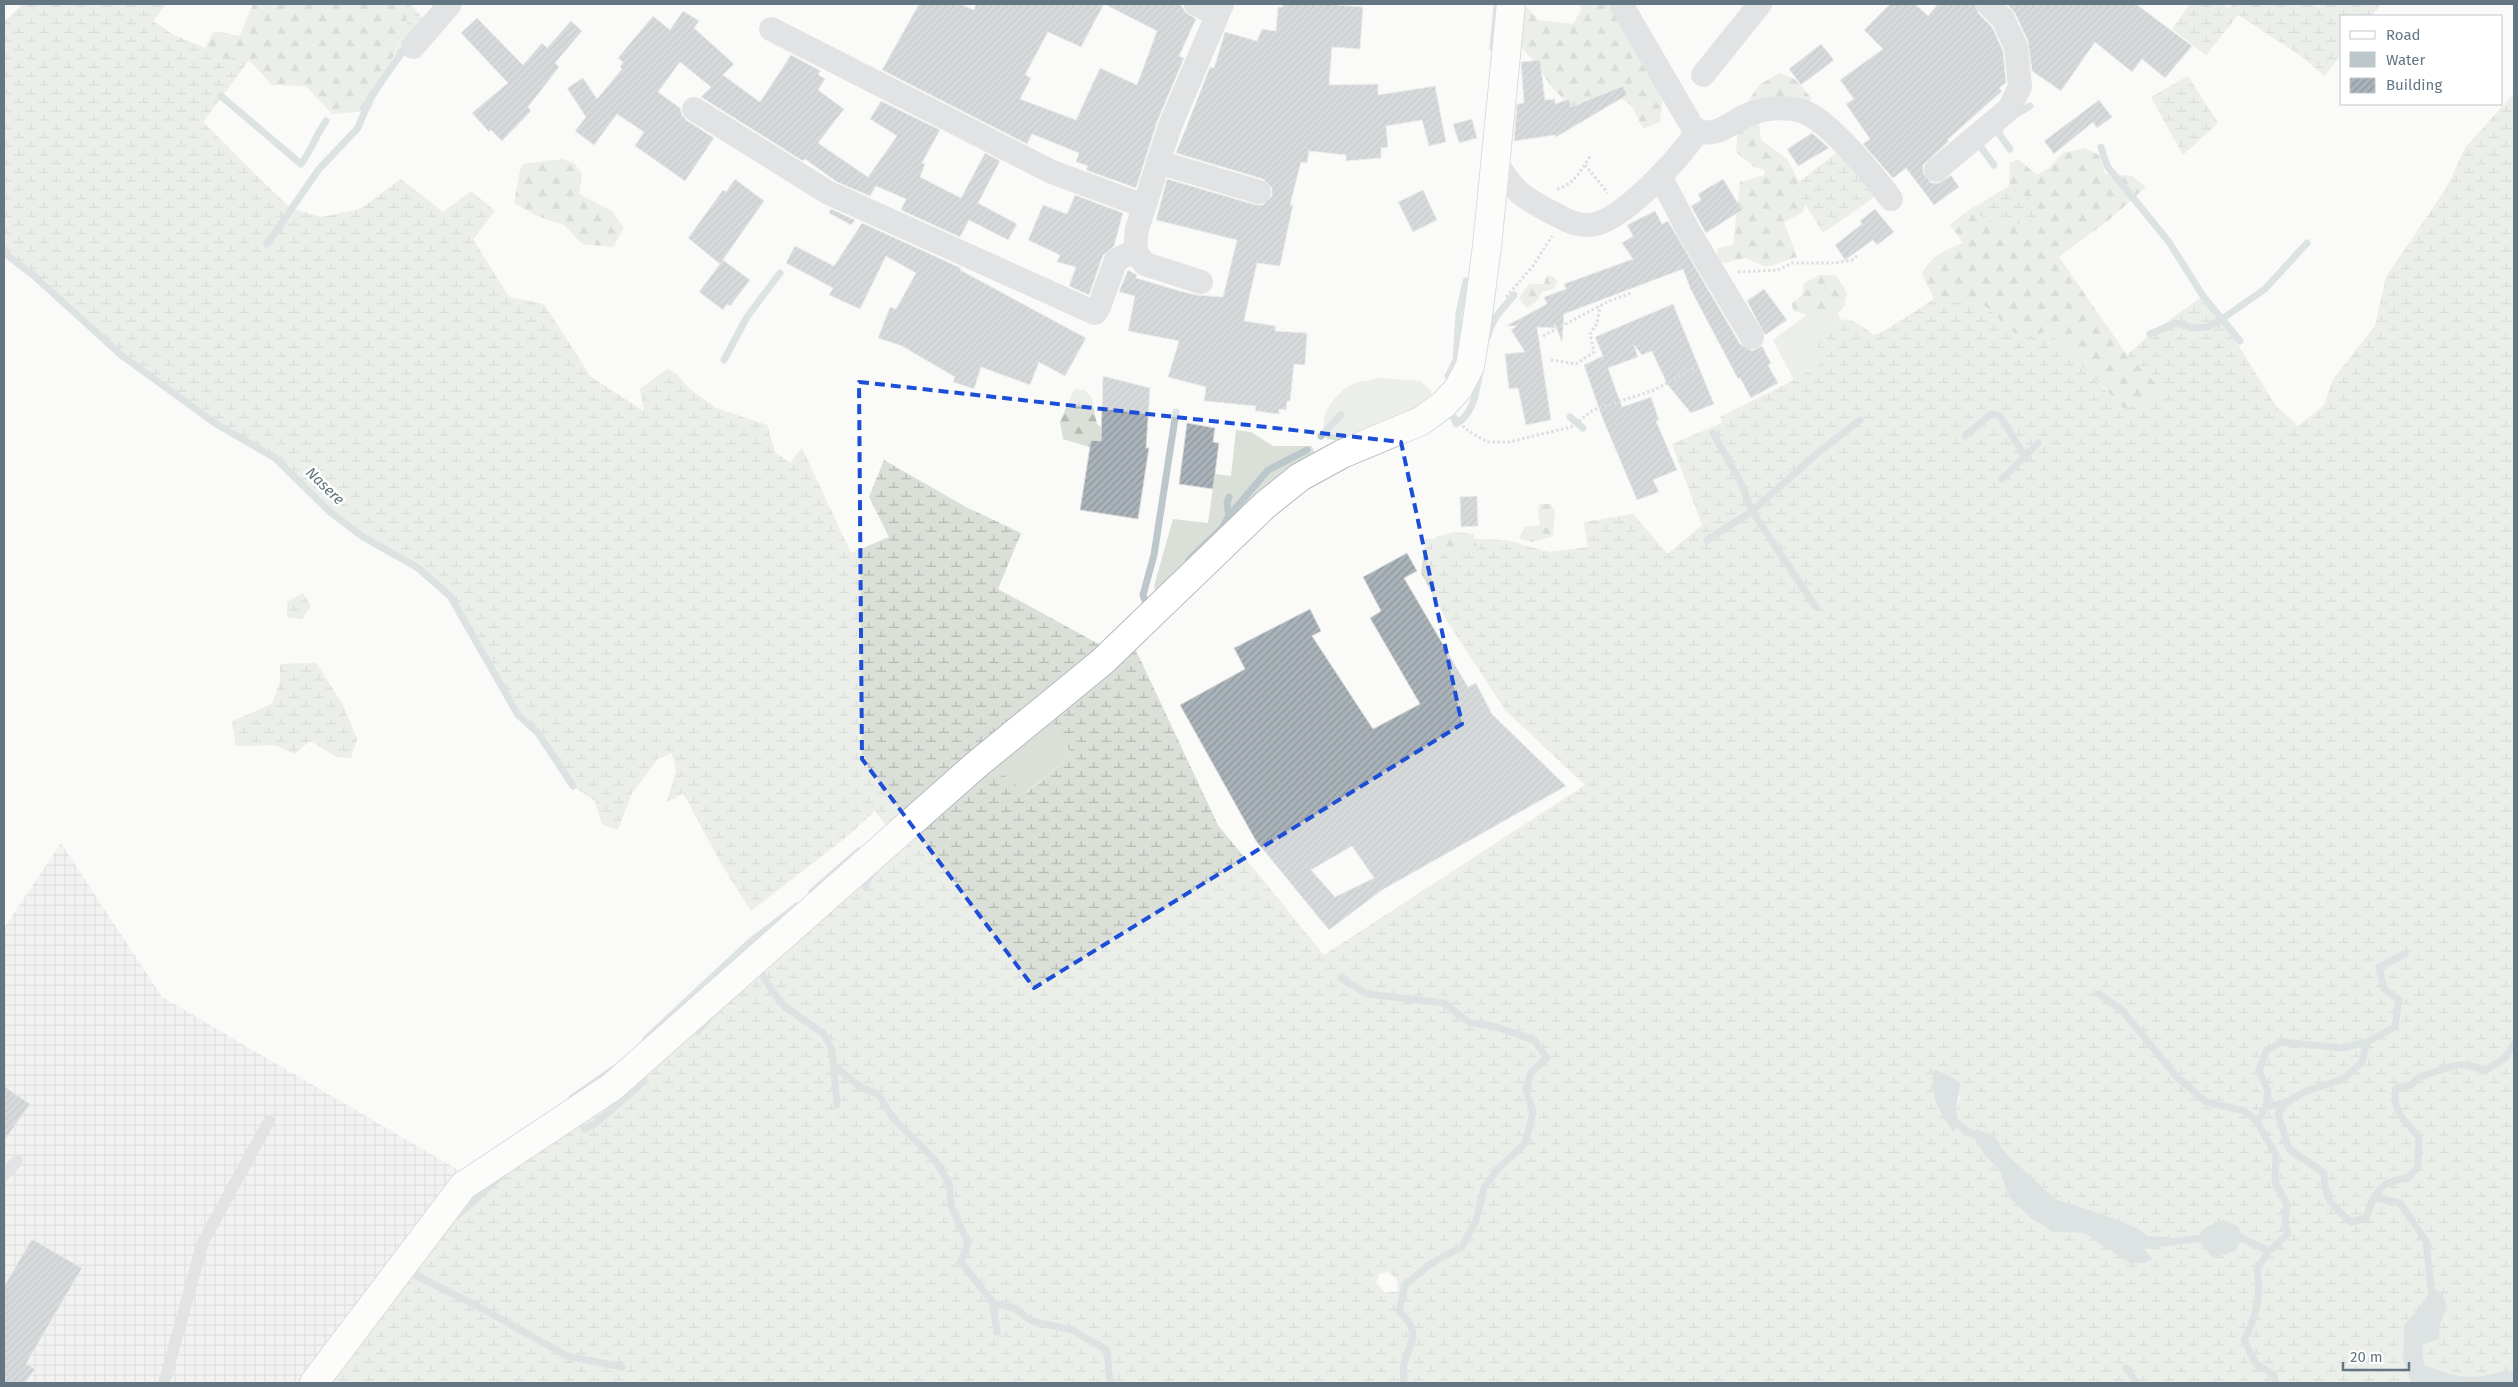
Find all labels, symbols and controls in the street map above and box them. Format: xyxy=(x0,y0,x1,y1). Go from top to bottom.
legend xyxy=(2340,15,2503,105)
text: Road xyxy=(2386,26,2421,44)
text: Water xyxy=(2386,51,2425,69)
text: Building xyxy=(2386,76,2442,94)
water label: Nasere xyxy=(302,463,348,509)
scale bar xyxy=(2343,1340,2409,1372)
text: 20 m xyxy=(2350,1348,2383,1366)

